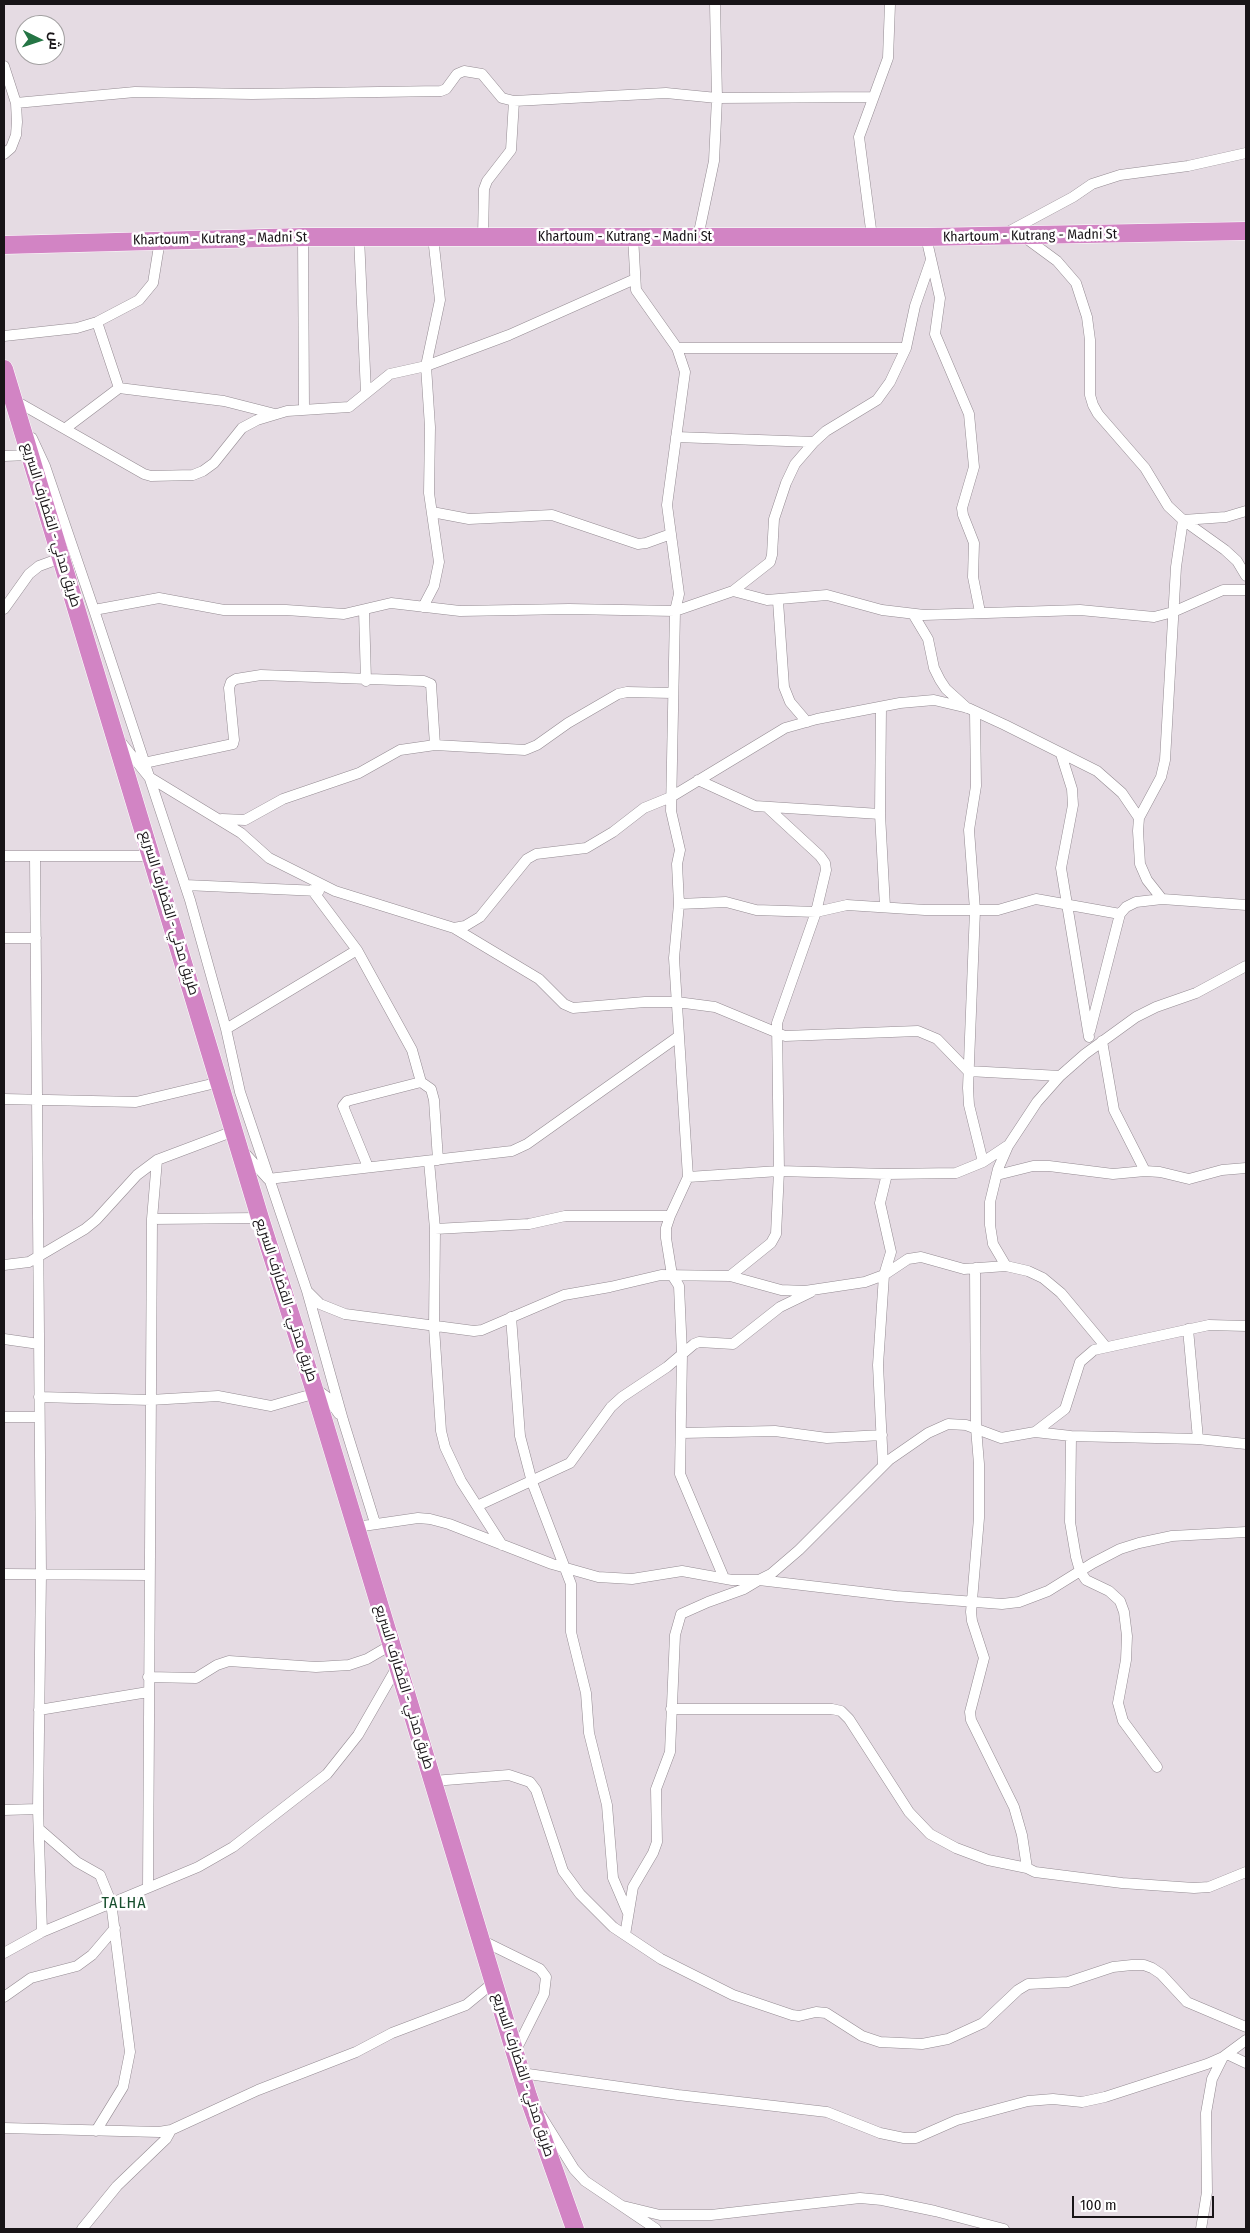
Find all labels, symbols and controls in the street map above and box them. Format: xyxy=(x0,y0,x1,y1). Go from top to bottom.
north arrow xyxy=(15,15,65,65)
text: ش xyxy=(45,31,64,51)
street label: Khartoum - Kutrang - Madni St xyxy=(943,226,1117,246)
street label: Khartoum - Kutrang - Madni St xyxy=(133,229,307,249)
street label: Khartoum - Kutrang - Madni St xyxy=(538,229,712,245)
street label: طريق مدني - القضارف السريع xyxy=(18,441,84,609)
street label: طريق مدني - القضارف السريع xyxy=(136,829,202,997)
street label: طريق مدني - القضارف السريع xyxy=(252,1216,320,1384)
street label: طريق مدني - القضارف السريع xyxy=(371,1603,437,1771)
district label: TALHA xyxy=(101,1894,147,1914)
street label: طريق مدني - القضارف السريع xyxy=(489,1991,557,2159)
scale bar xyxy=(1075,2186,1218,2218)
text: 100 m xyxy=(1080,2196,1117,2214)

